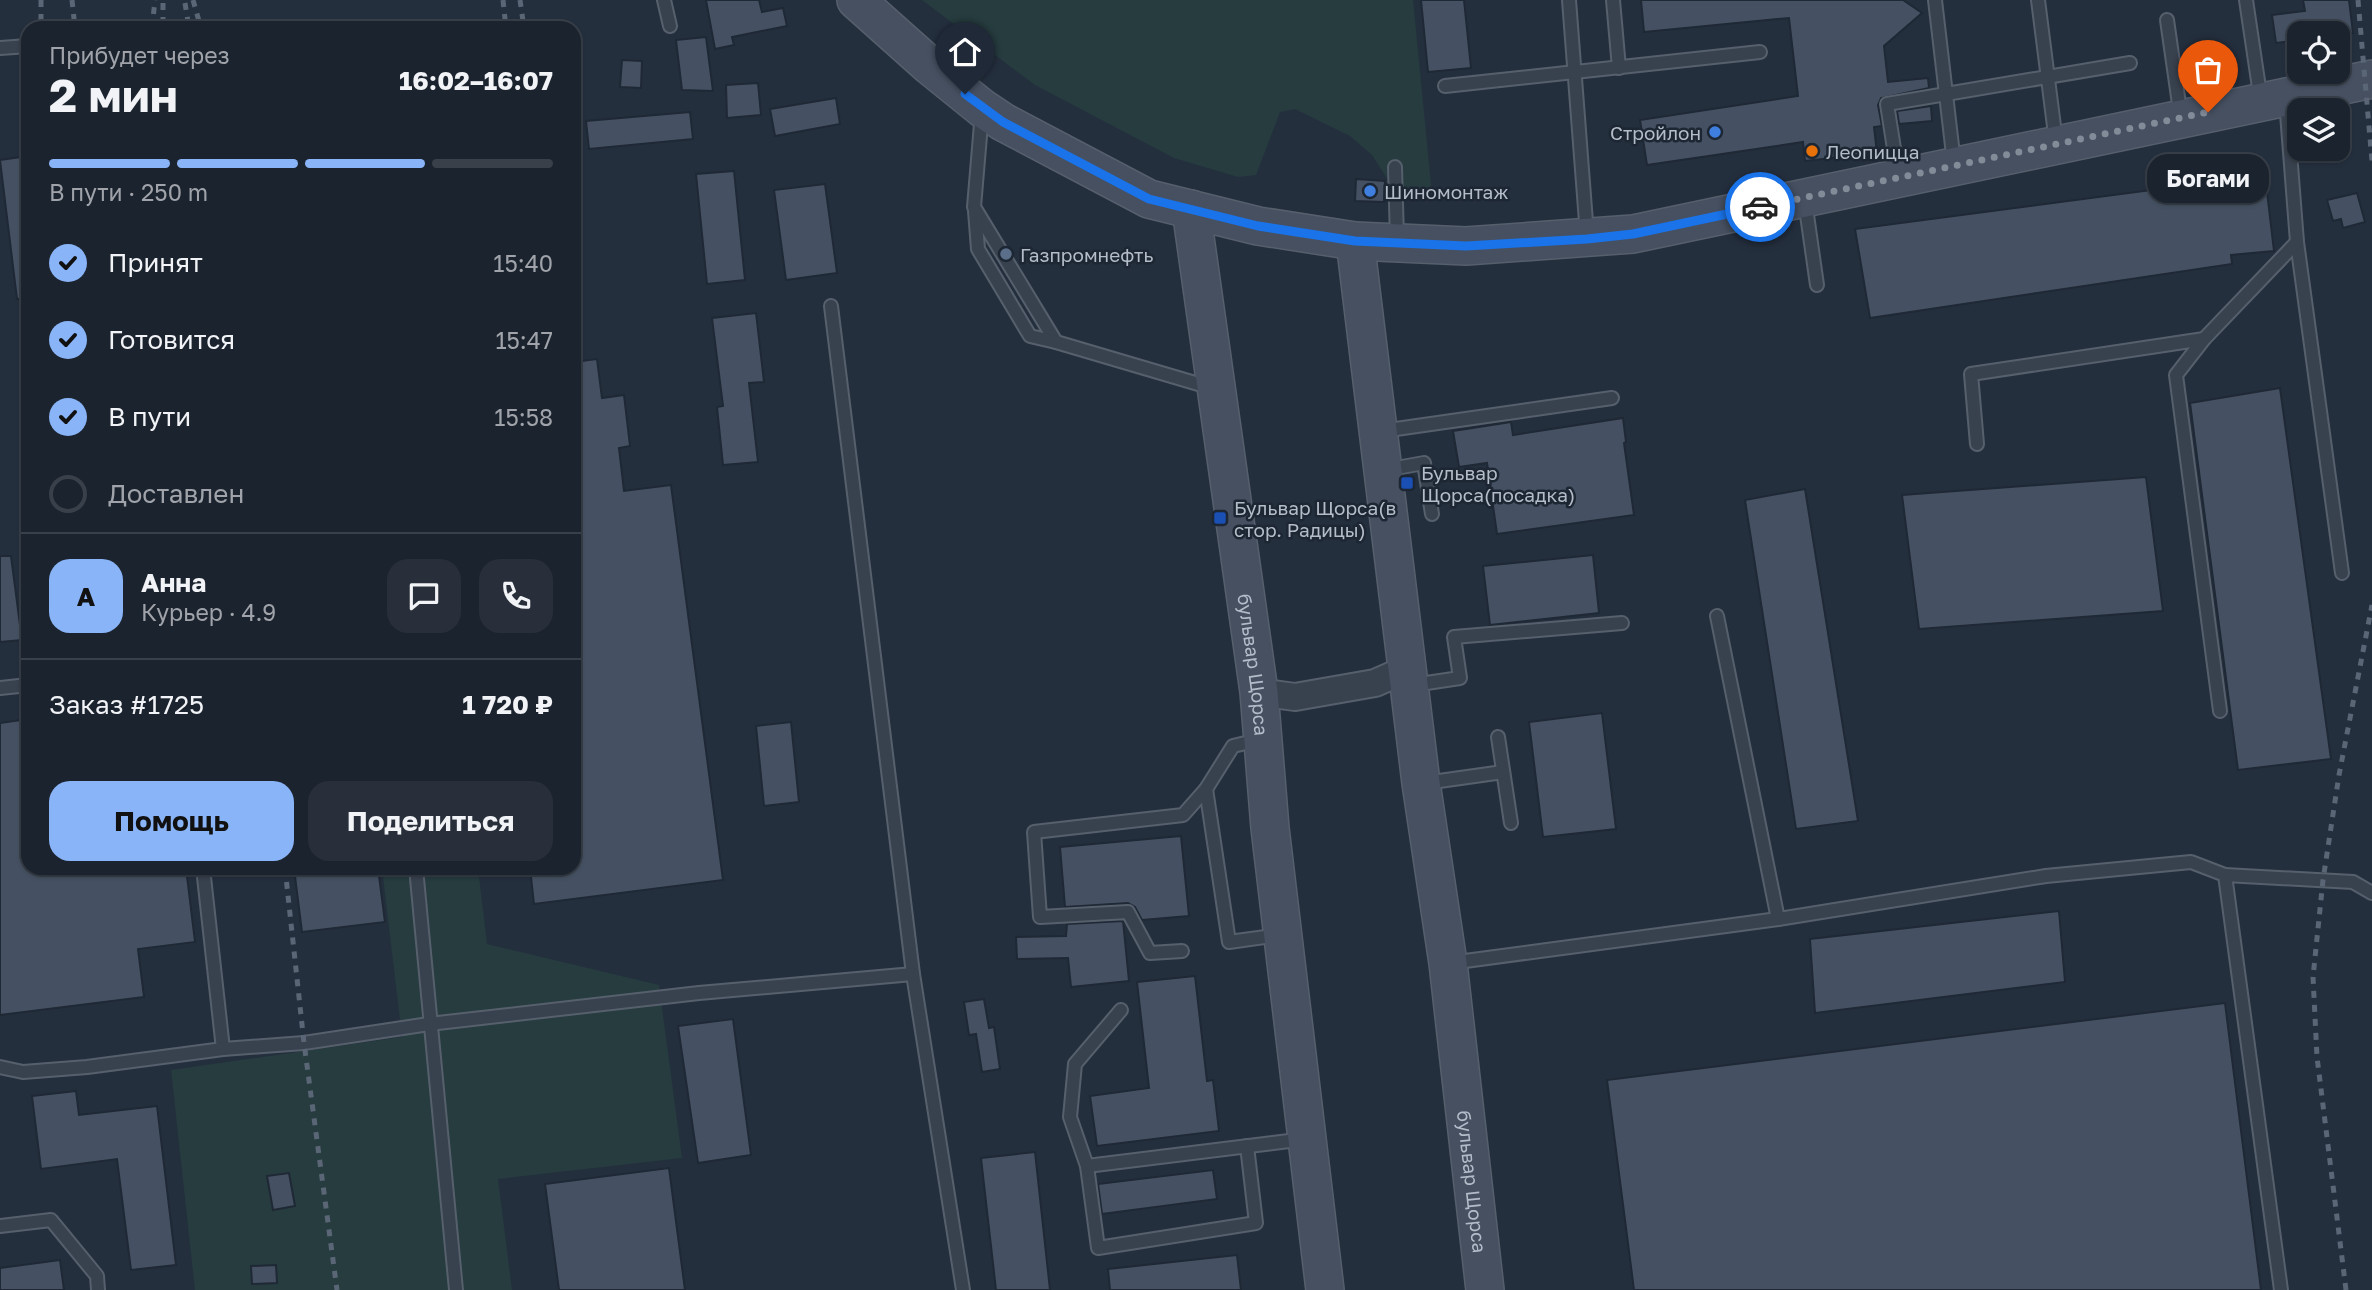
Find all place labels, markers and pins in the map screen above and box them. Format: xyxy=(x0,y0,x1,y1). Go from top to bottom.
pin xyxy=(935,22,995,94)
pin xyxy=(2178,40,2238,112)
place label: Стройлон xyxy=(1610,121,1701,144)
marker: Стройлон xyxy=(1707,124,1723,140)
place label: Леопицца xyxy=(1826,140,1919,163)
marker: Леопицца xyxy=(1804,143,1820,159)
callout: Богами xyxy=(2147,154,2269,203)
place label: Шиномонтаж xyxy=(1384,180,1509,203)
marker: Шиномонтаж xyxy=(1362,183,1378,199)
place label: Газпромнефть xyxy=(1020,243,1153,266)
marker: Газпромнефть xyxy=(998,246,1014,262)
place label: Бульвар Щорса(посадка) xyxy=(1421,461,1575,506)
marker: Бульвар Щорса(посадка) xyxy=(1399,475,1415,491)
place label: Бульвар Щорса(в стор. Радицы) xyxy=(1234,496,1396,541)
marker: Бульвар Щорса(в стор. Радицы) xyxy=(1212,510,1228,526)

